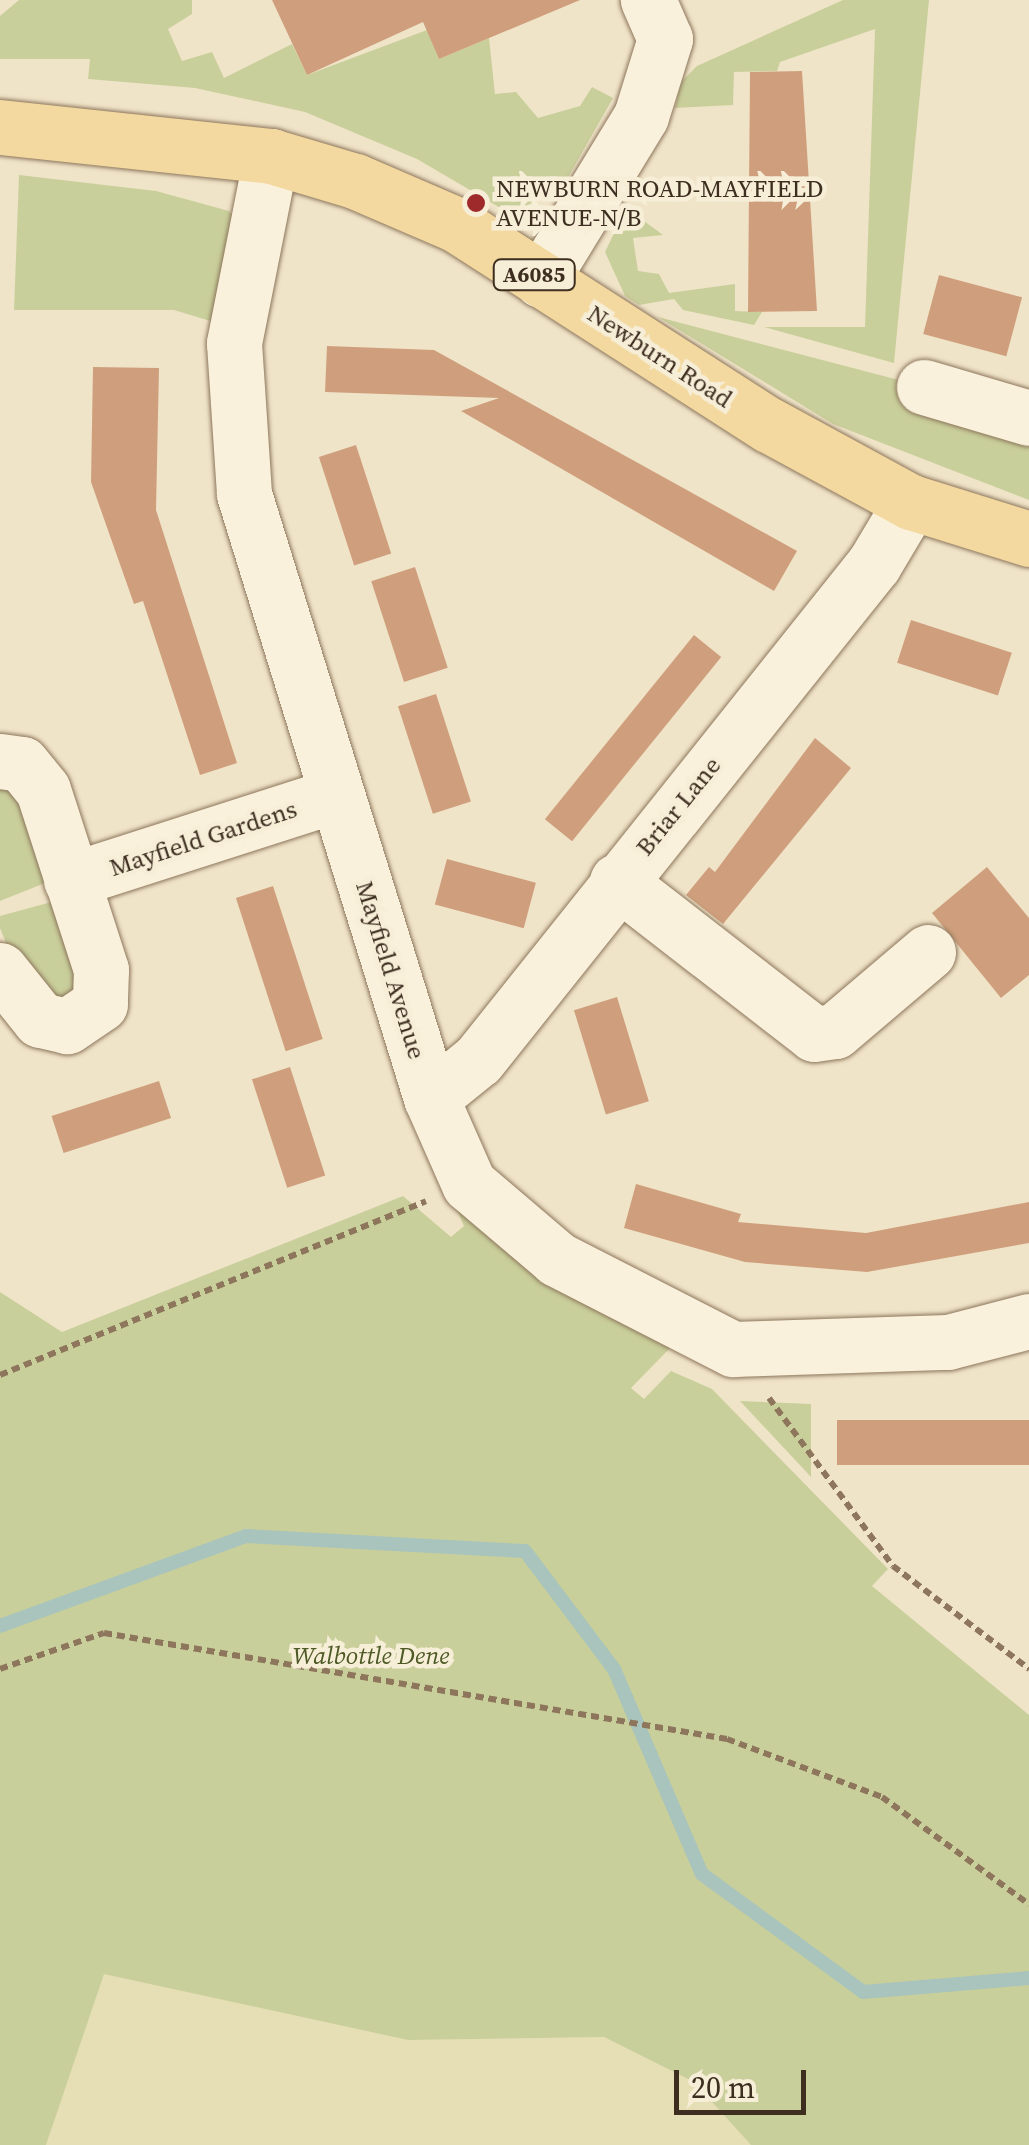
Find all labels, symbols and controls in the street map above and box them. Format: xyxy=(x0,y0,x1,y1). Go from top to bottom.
place label: NEWBURN ROAD-MAYFIELD AVENUE-N/B xyxy=(496,174,824,233)
marker: NEWBURN ROAD-MAYFIELD AVENUE-N/B xyxy=(465,192,487,214)
road number: A6085 xyxy=(492,258,576,292)
street label: Newburn Road xyxy=(582,298,738,414)
street label: Briar Lane xyxy=(629,751,727,861)
street label: Mayfield Gardens xyxy=(105,794,301,882)
street label: Mayfield Avenue xyxy=(350,877,432,1063)
park label: Walbottle Dene xyxy=(293,1640,449,1670)
scale bar xyxy=(679,2050,812,2112)
text: 20 m xyxy=(691,2067,755,2108)

